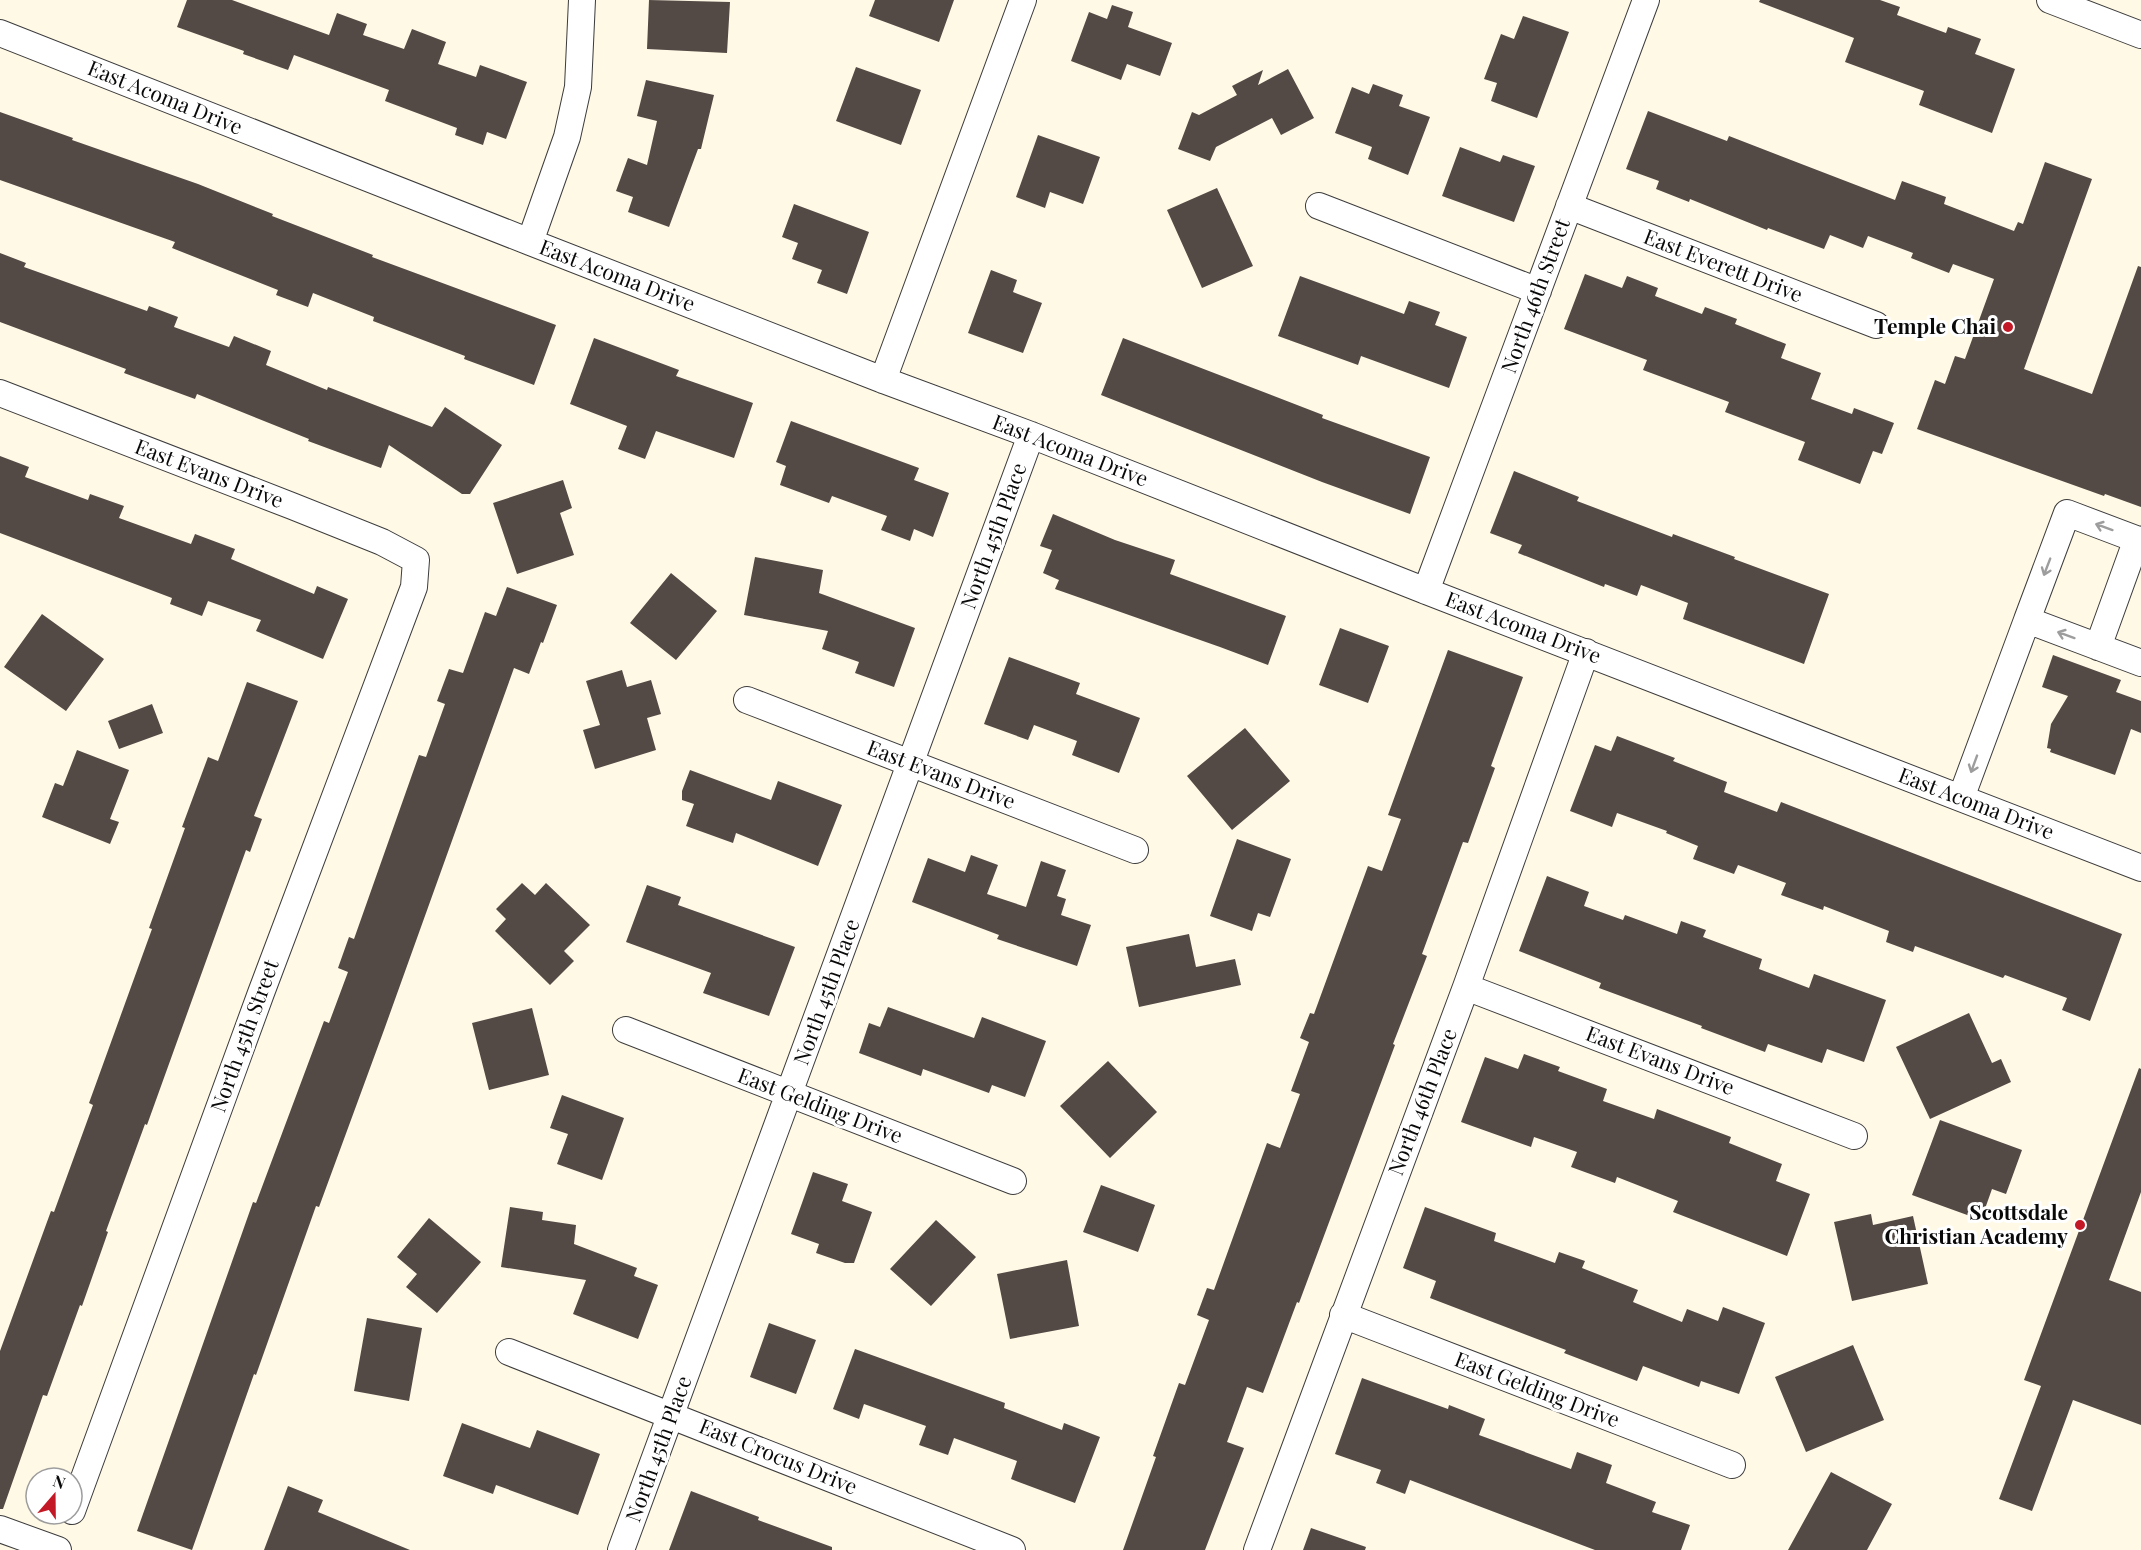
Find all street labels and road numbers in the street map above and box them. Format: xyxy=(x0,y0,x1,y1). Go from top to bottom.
street label: East Acoma Drive xyxy=(84,52,247,140)
street label: North 46th Street xyxy=(1493,214,1575,376)
street label: East Everett Drive xyxy=(1640,221,1807,307)
street label: East Acoma Drive xyxy=(536,232,700,317)
street label: East Acoma Drive xyxy=(989,407,1153,492)
street label: East Evans Drive xyxy=(131,431,288,513)
street label: North 45th Place xyxy=(953,458,1031,612)
street label: East Acoma Drive xyxy=(1442,584,1606,669)
street label: East Evans Drive xyxy=(863,732,1020,814)
street label: East Acoma Drive xyxy=(1895,760,2059,845)
street label: North 45th Place xyxy=(786,914,864,1068)
street label: North 45th Street xyxy=(203,955,284,1115)
street label: East Evans Drive xyxy=(1582,1018,1739,1100)
street label: North 46th Place xyxy=(1380,1024,1462,1179)
street label: East Gelding Drive xyxy=(734,1060,907,1148)
street label: East Gelding Drive xyxy=(1451,1344,1624,1432)
street label: North 45th Place xyxy=(618,1371,696,1525)
street label: East Crocus Drive xyxy=(696,1411,862,1500)

